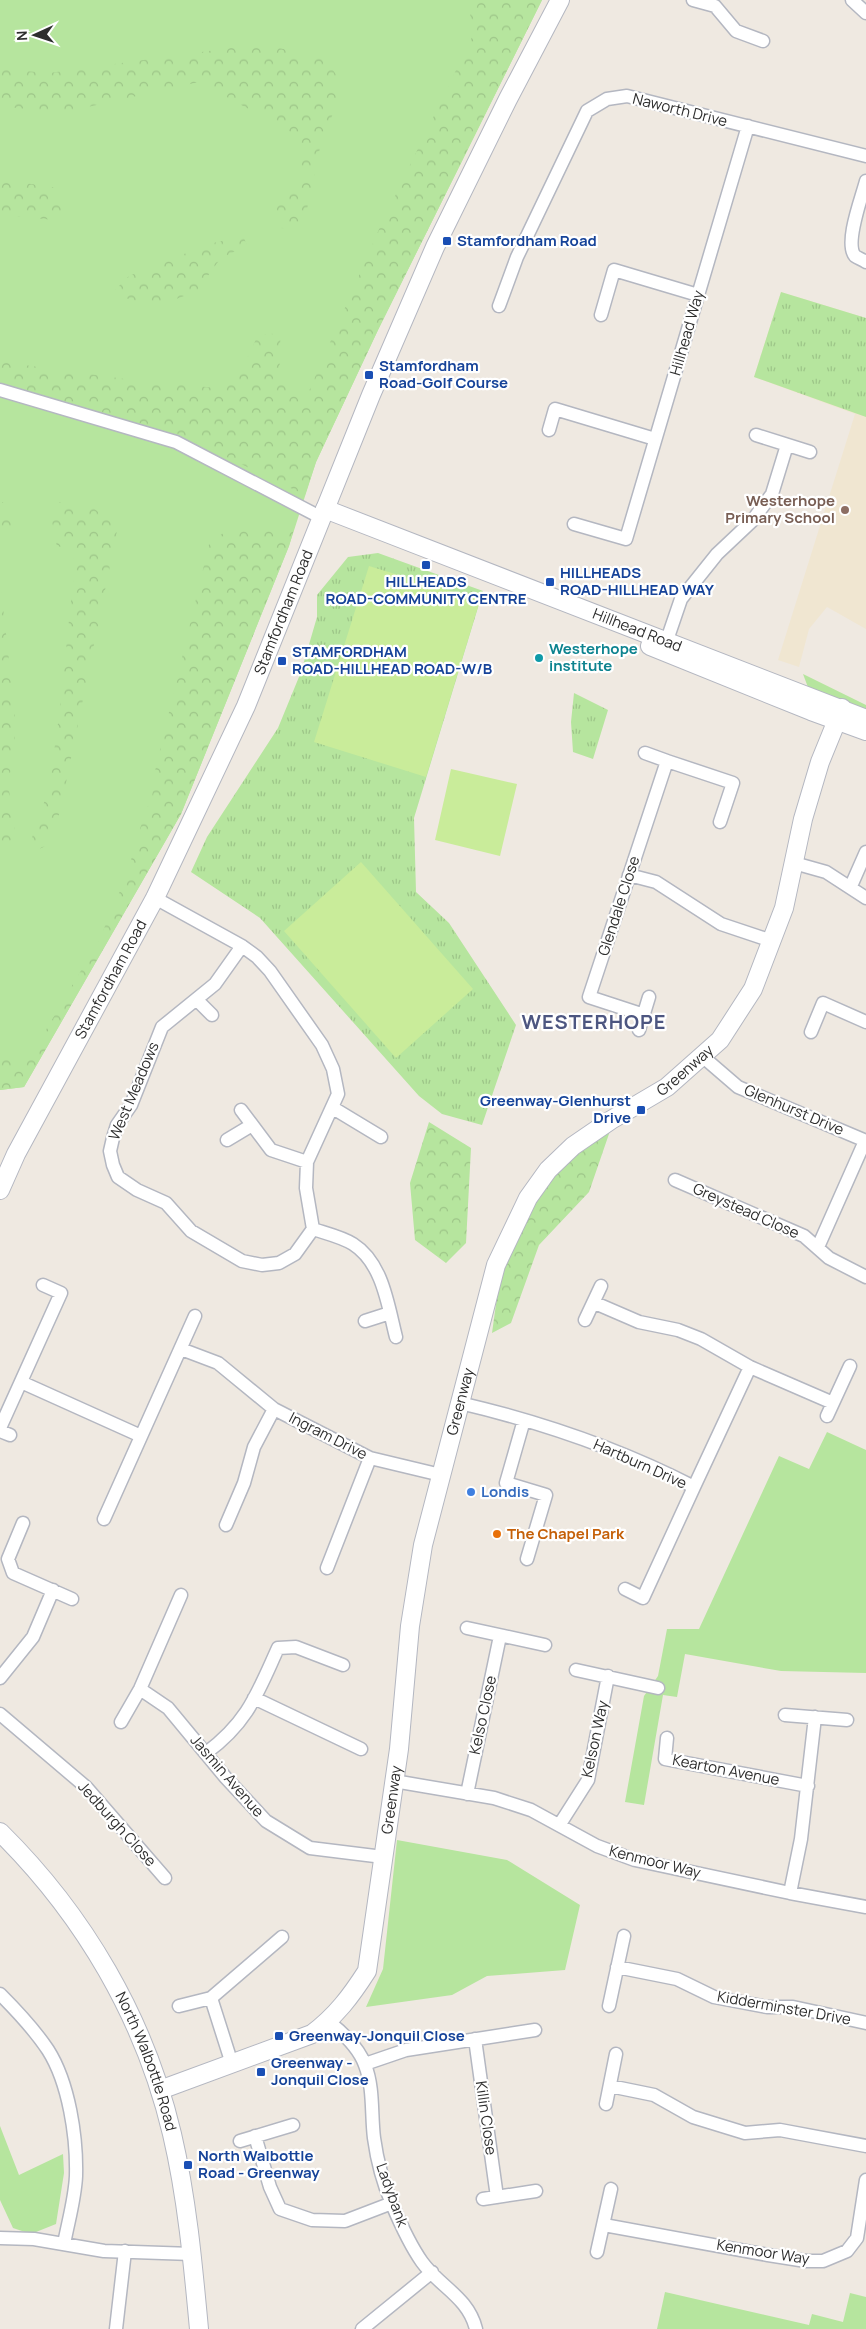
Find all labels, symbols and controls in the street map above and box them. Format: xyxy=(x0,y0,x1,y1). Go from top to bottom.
north arrow xyxy=(10,10,60,60)
text: N xyxy=(12,30,31,41)
street label: Naworth Drive xyxy=(631,88,730,131)
place label: Stamfordham Road xyxy=(457,230,597,251)
marker: Stamfordham Road xyxy=(441,235,453,247)
street label: Hillhead Way xyxy=(664,288,709,378)
place label: Stamfordham Road-Golf Course xyxy=(379,355,508,393)
marker: Stamfordham Road-Golf Course xyxy=(363,369,375,381)
place label: Westerhope Primary School xyxy=(725,490,835,528)
marker: Westerhope Primary School xyxy=(839,504,851,516)
street label: Stamfordham Road xyxy=(249,547,318,678)
marker: HILLHEADS ROAD-COMMUNITY CENTRE xyxy=(420,559,432,571)
place label: HILLHEADS ROAD-HILLHEAD WAY xyxy=(560,562,715,600)
place label: HILLHEADS ROAD-COMMUNITY CENTRE xyxy=(326,571,527,609)
marker: HILLHEADS ROAD-HILLHEAD WAY xyxy=(544,576,556,588)
street label: Hillhead Road xyxy=(590,603,685,657)
place label: Westerhope institute xyxy=(549,638,638,676)
place label: STAMFORDHAM ROAD-HILLHEAD ROAD-W/B xyxy=(292,641,493,679)
marker: Westerhope institute xyxy=(533,652,545,664)
marker: STAMFORDHAM ROAD-HILLHEAD ROAD-W/B xyxy=(276,655,288,667)
street label: Glendale Close xyxy=(593,853,645,958)
street label: Stamfordham Road xyxy=(69,916,151,1043)
district label: WESTERHOPE xyxy=(521,1008,667,1035)
street label: West Meadows xyxy=(103,1038,164,1143)
street label: Greenway xyxy=(653,1040,718,1101)
street label: Glenhurst Drive xyxy=(741,1079,847,1140)
place label: Greenway-Glenhurst Drive xyxy=(480,1090,631,1128)
marker: Greenway-Glenhurst Drive xyxy=(635,1104,647,1116)
street label: Greystead Close xyxy=(690,1178,803,1244)
street label: Greenway xyxy=(441,1365,479,1438)
street label: Ingram Drive xyxy=(285,1407,371,1464)
street label: Hartburn Drive xyxy=(590,1434,690,1494)
place label: Londis xyxy=(481,1481,529,1502)
marker: Londis xyxy=(465,1486,477,1498)
place label: The Chapel Park xyxy=(507,1523,625,1544)
marker: The Chapel Park xyxy=(491,1528,503,1540)
street label: Kelso Close xyxy=(464,1673,501,1756)
street label: Kelson Way xyxy=(576,1698,613,1779)
street label: Jasmin Avenue xyxy=(186,1730,269,1821)
street label: Kearton Avenue xyxy=(671,1749,782,1790)
street label: Greenway xyxy=(376,1764,406,1835)
street label: Jedburgh Close xyxy=(73,1777,161,1871)
street label: Kenmoor Way xyxy=(607,1840,703,1883)
street label: Kidderminster Drive xyxy=(716,1985,853,2030)
street label: North Walbottle Road xyxy=(111,1988,182,2133)
place label: Greenway-Jonquil Close xyxy=(289,2025,465,2046)
marker: Greenway-Jonquil Close xyxy=(273,2030,285,2042)
place label: Greenway - Jonquil Close xyxy=(271,2052,369,2090)
marker: Greenway - Jonquil Close xyxy=(255,2066,267,2078)
street label: Killin Close xyxy=(471,2080,502,2157)
place label: North Walbottle Road - Greenway xyxy=(198,2145,320,2183)
marker: North Walbottle Road - Greenway xyxy=(182,2159,194,2171)
street label: Ladybank xyxy=(371,2160,414,2230)
street label: Kenmoor Way xyxy=(715,2234,811,2269)

